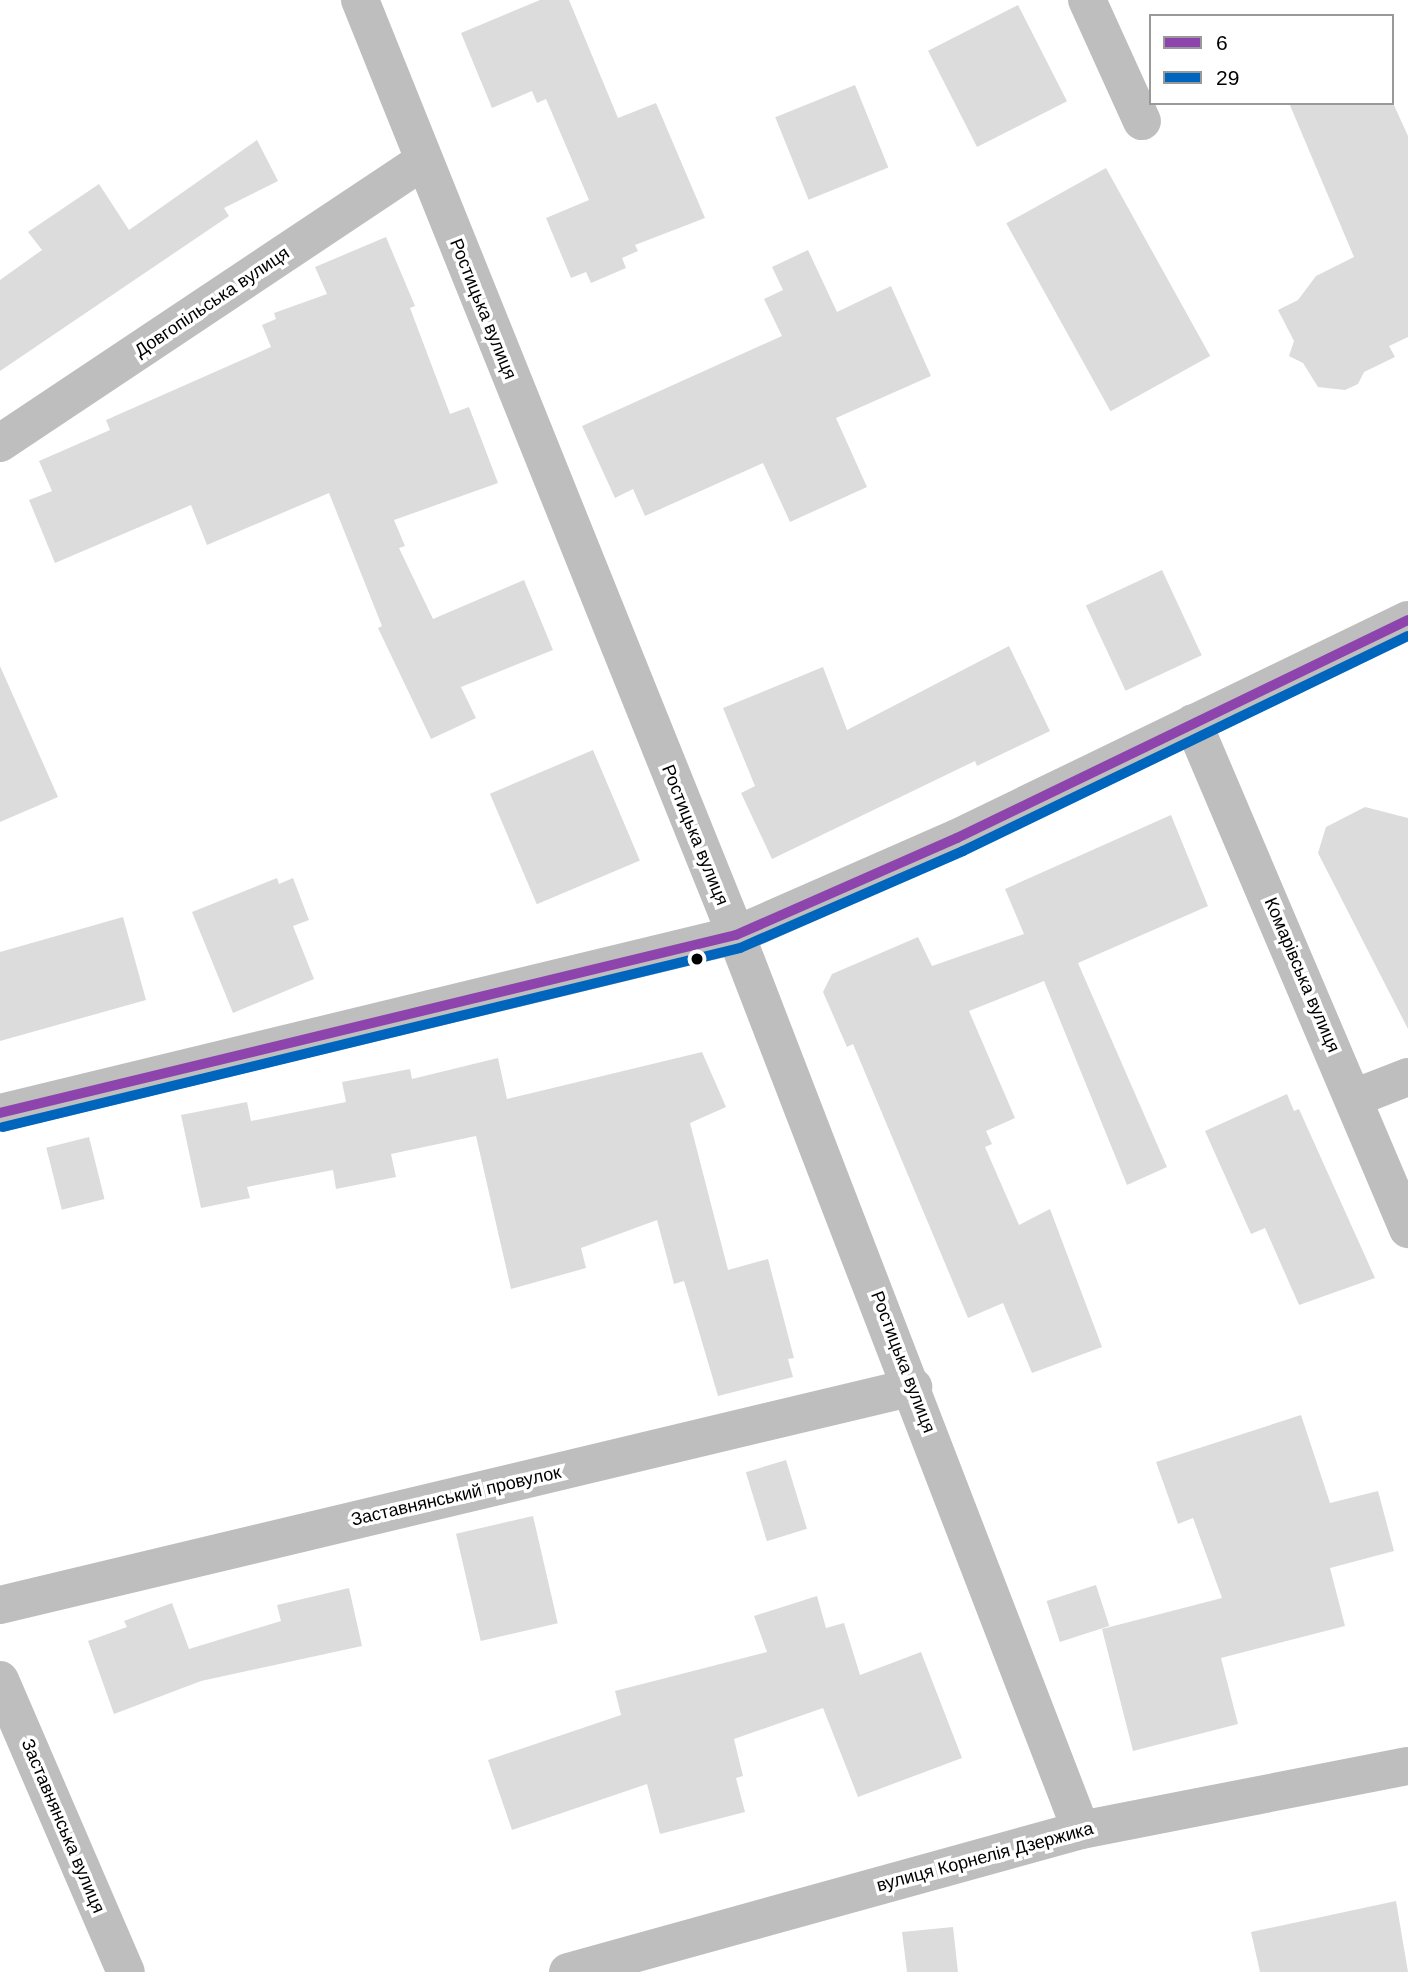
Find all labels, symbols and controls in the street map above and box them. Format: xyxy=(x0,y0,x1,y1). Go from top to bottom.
legend xyxy=(1149,14,1394,105)
text: 6 xyxy=(1216,31,1228,54)
text: 29 xyxy=(1216,66,1239,89)
street label: Ростицька вулиця xyxy=(445,235,521,383)
street label: Довгопільська вулиця xyxy=(131,242,293,362)
street label: Ростицька вулиця xyxy=(657,761,733,909)
street label: Комарівська вулиця xyxy=(1260,894,1344,1056)
unlabelled marker xyxy=(690,952,704,966)
street label: Ростицька вулиця xyxy=(866,1288,940,1436)
street label: Заставнянський провулок xyxy=(349,1461,563,1531)
street label: Заставнянська вулиця xyxy=(16,1736,110,1916)
street label: вулиця Корнелія Дзержика xyxy=(874,1818,1096,1896)

